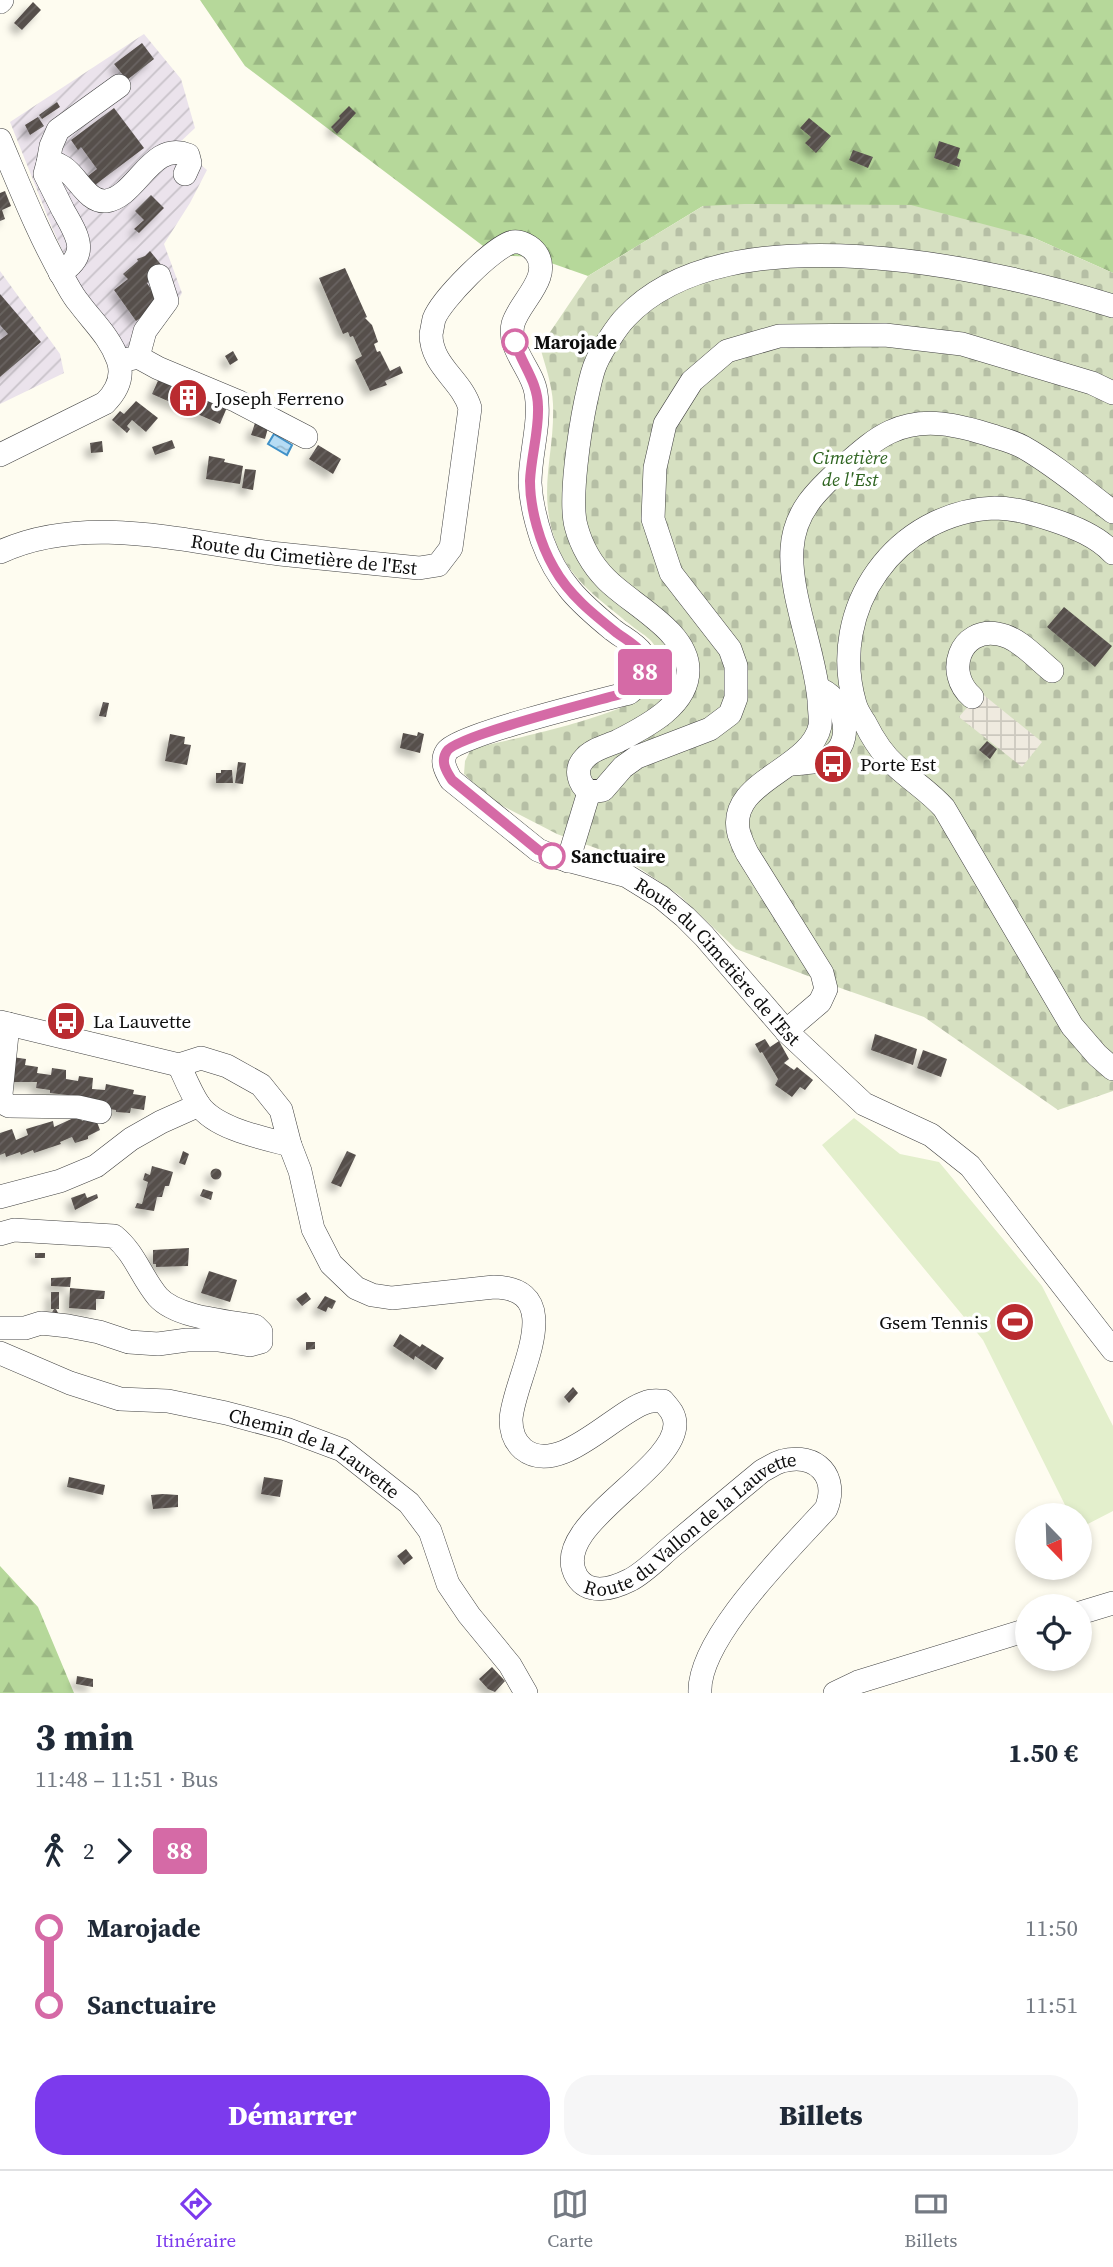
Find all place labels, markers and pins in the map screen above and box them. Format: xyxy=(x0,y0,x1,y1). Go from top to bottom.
marker: Marojade xyxy=(502,329,528,355)
place label: Marojade xyxy=(534,329,617,355)
building icon: Joseph Ferreno xyxy=(167,377,209,419)
place label: Joseph Ferreno xyxy=(214,385,344,411)
bus stop icon: Porte Est xyxy=(812,743,854,785)
place label: Porte Est xyxy=(860,751,937,777)
marker: Sanctuaire xyxy=(539,843,565,869)
place label: Sanctuaire xyxy=(571,843,665,869)
bus stop icon: La Lauvette xyxy=(45,1000,87,1042)
place label: La Lauvette xyxy=(93,1008,191,1034)
sports icon: Gsem Tennis xyxy=(994,1301,1036,1343)
place label: Gsem Tennis xyxy=(879,1309,988,1335)

